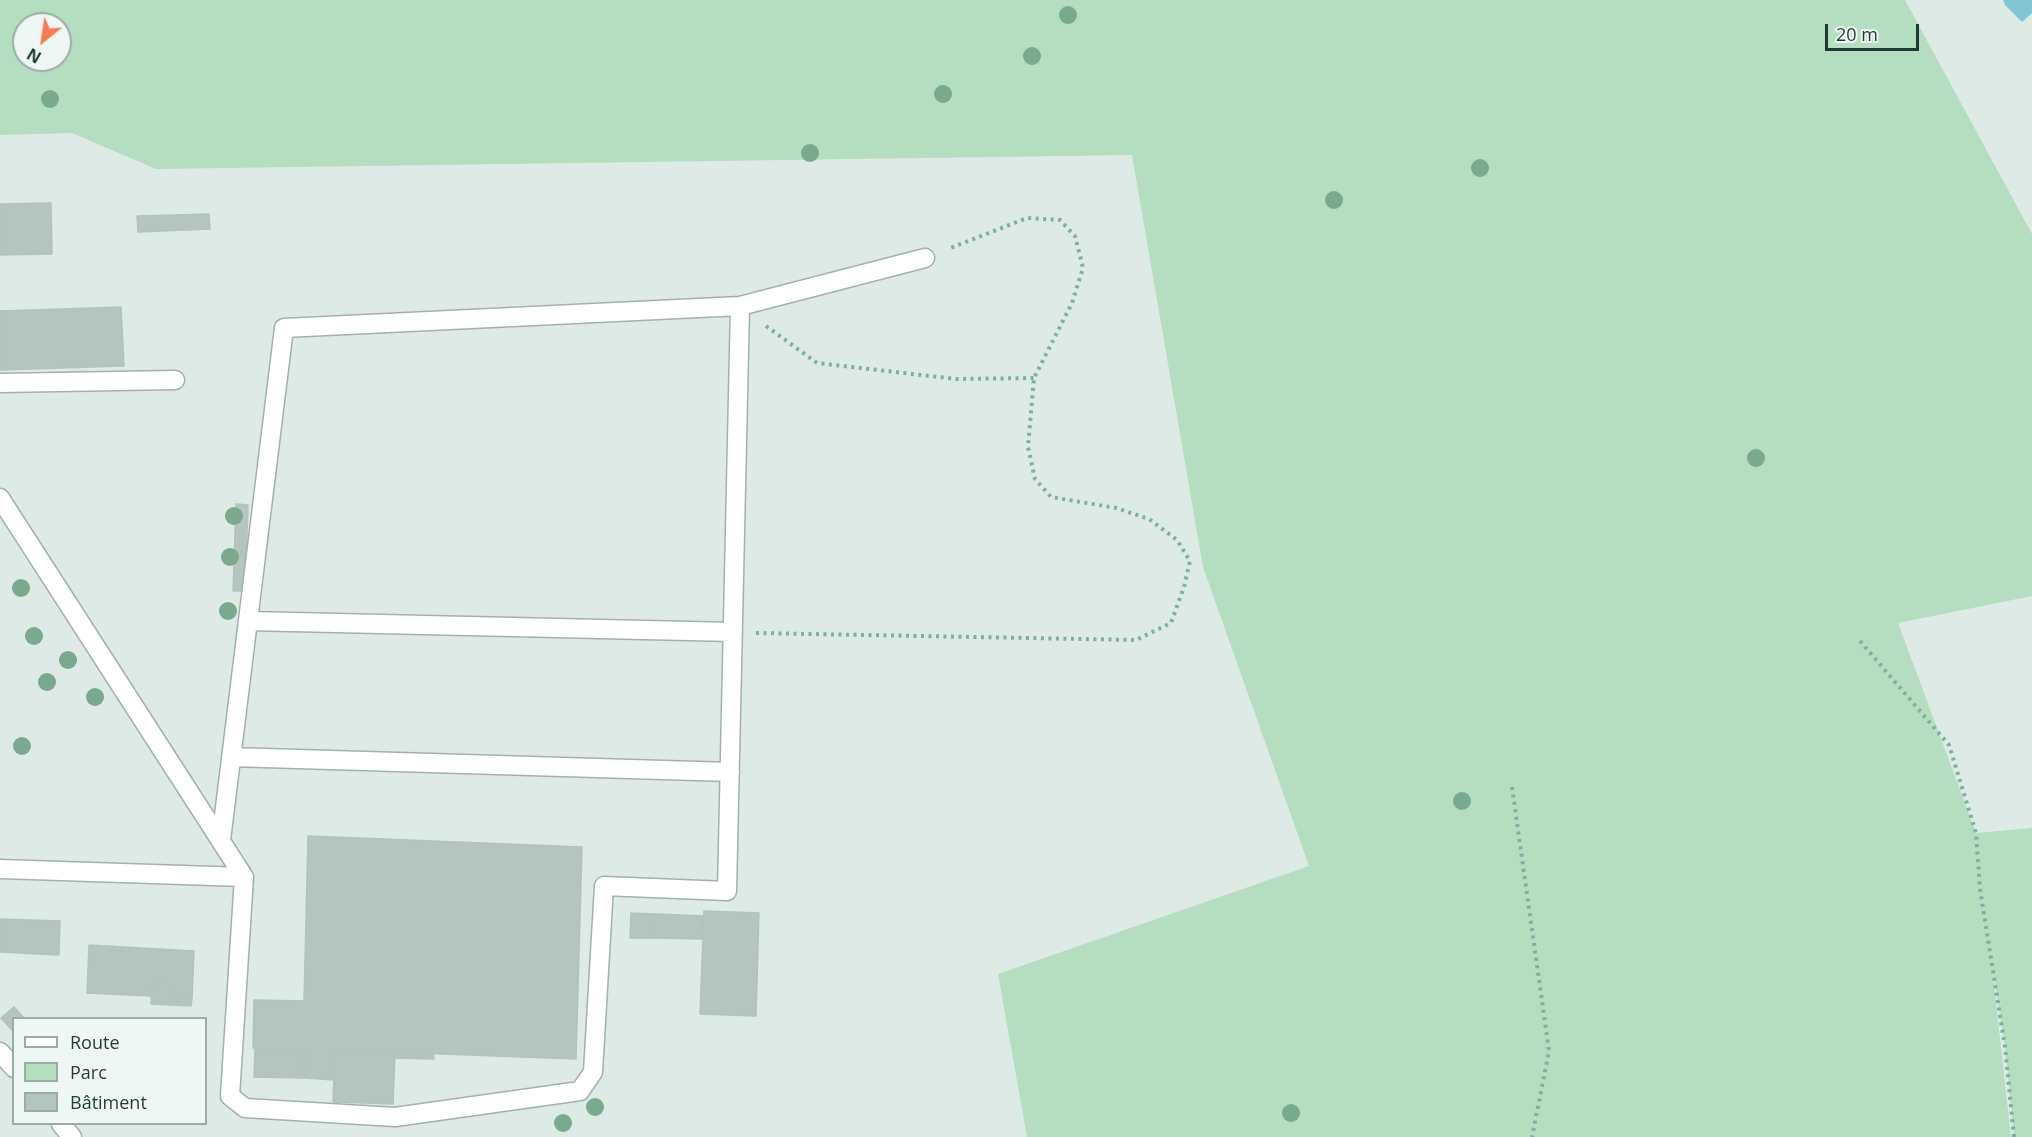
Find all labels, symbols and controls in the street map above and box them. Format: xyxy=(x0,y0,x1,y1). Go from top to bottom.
north arrow xyxy=(12,12,72,72)
scale bar xyxy=(1828,12,1922,50)
text: 20 m xyxy=(1836,22,1878,46)
text: N xyxy=(23,43,45,69)
legend xyxy=(12,1017,207,1125)
text: Route xyxy=(70,1030,120,1054)
text: Parc xyxy=(70,1060,107,1084)
text: Bâtiment xyxy=(70,1090,147,1114)

